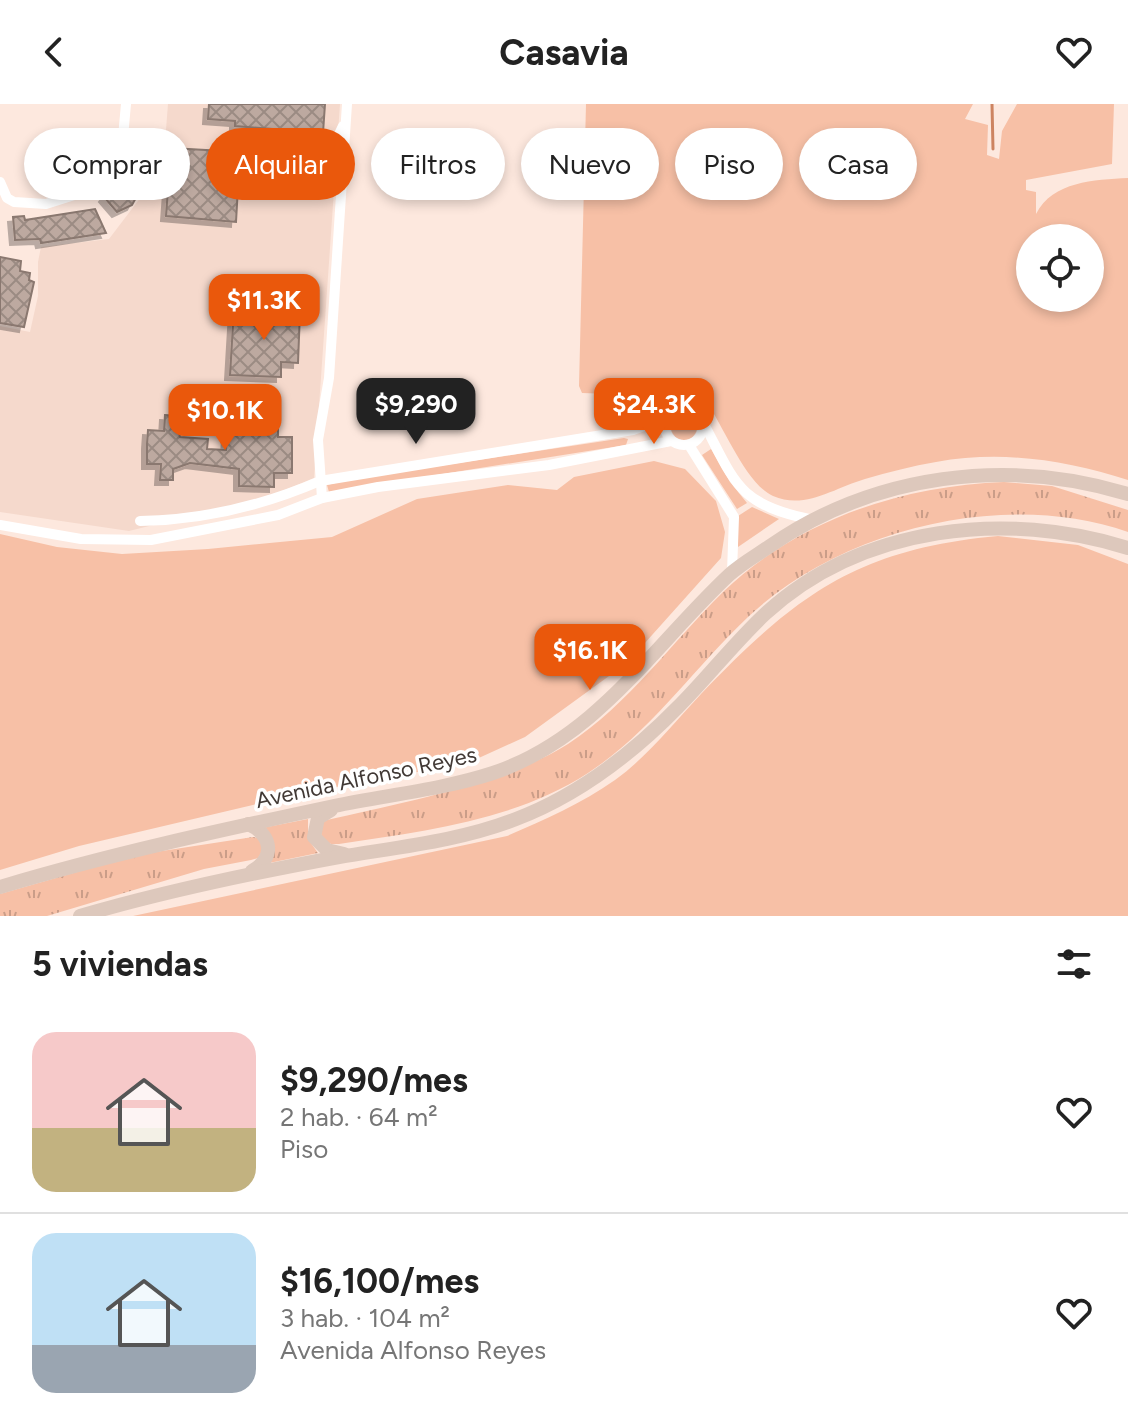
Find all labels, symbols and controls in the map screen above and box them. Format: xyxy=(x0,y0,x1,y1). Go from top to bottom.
icon: back xyxy=(32,30,76,74)
icon: heart xyxy=(1052,30,1096,74)
text: Casavia xyxy=(499,31,629,74)
chip: Comprar xyxy=(24,128,190,200)
chip: Alquilar xyxy=(206,128,355,200)
chip: Filtros xyxy=(371,128,505,200)
chip: Nuevo xyxy=(521,128,659,200)
chip: Piso xyxy=(675,128,783,200)
chip: Casa xyxy=(799,128,917,200)
map controls xyxy=(1016,224,1104,312)
button: locate xyxy=(1016,224,1104,312)
pin: $11.3K xyxy=(199,274,329,342)
text: $11.3K xyxy=(227,284,301,316)
pin: $9,290 xyxy=(351,378,481,446)
pin: $24.3K xyxy=(589,378,719,446)
pin: $10.1K xyxy=(160,384,290,452)
text: $9,290 xyxy=(374,388,458,420)
text: $24.3K xyxy=(612,388,696,420)
text: $10.1K xyxy=(187,394,263,426)
pin: $16.1K xyxy=(525,624,655,692)
text: $16.1K xyxy=(552,634,628,666)
street label: Avenida Alfonso Reyes xyxy=(253,741,479,814)
icon: filters xyxy=(1052,942,1096,986)
text: 5 viviendas xyxy=(32,944,208,985)
text: $9,290/mes xyxy=(280,1060,468,1101)
icon: home xyxy=(96,1064,192,1160)
icon: heart xyxy=(1052,1090,1096,1134)
text: 2 hab. · 64 m² xyxy=(280,1101,438,1133)
text: Piso xyxy=(280,1133,328,1165)
text: $16,100/mes xyxy=(280,1261,479,1302)
icon: home xyxy=(96,1265,192,1361)
icon: heart xyxy=(1052,1291,1096,1335)
text: 3 hab. · 104 m² xyxy=(280,1302,450,1334)
text: Avenida Alfonso Reyes xyxy=(280,1334,546,1366)

